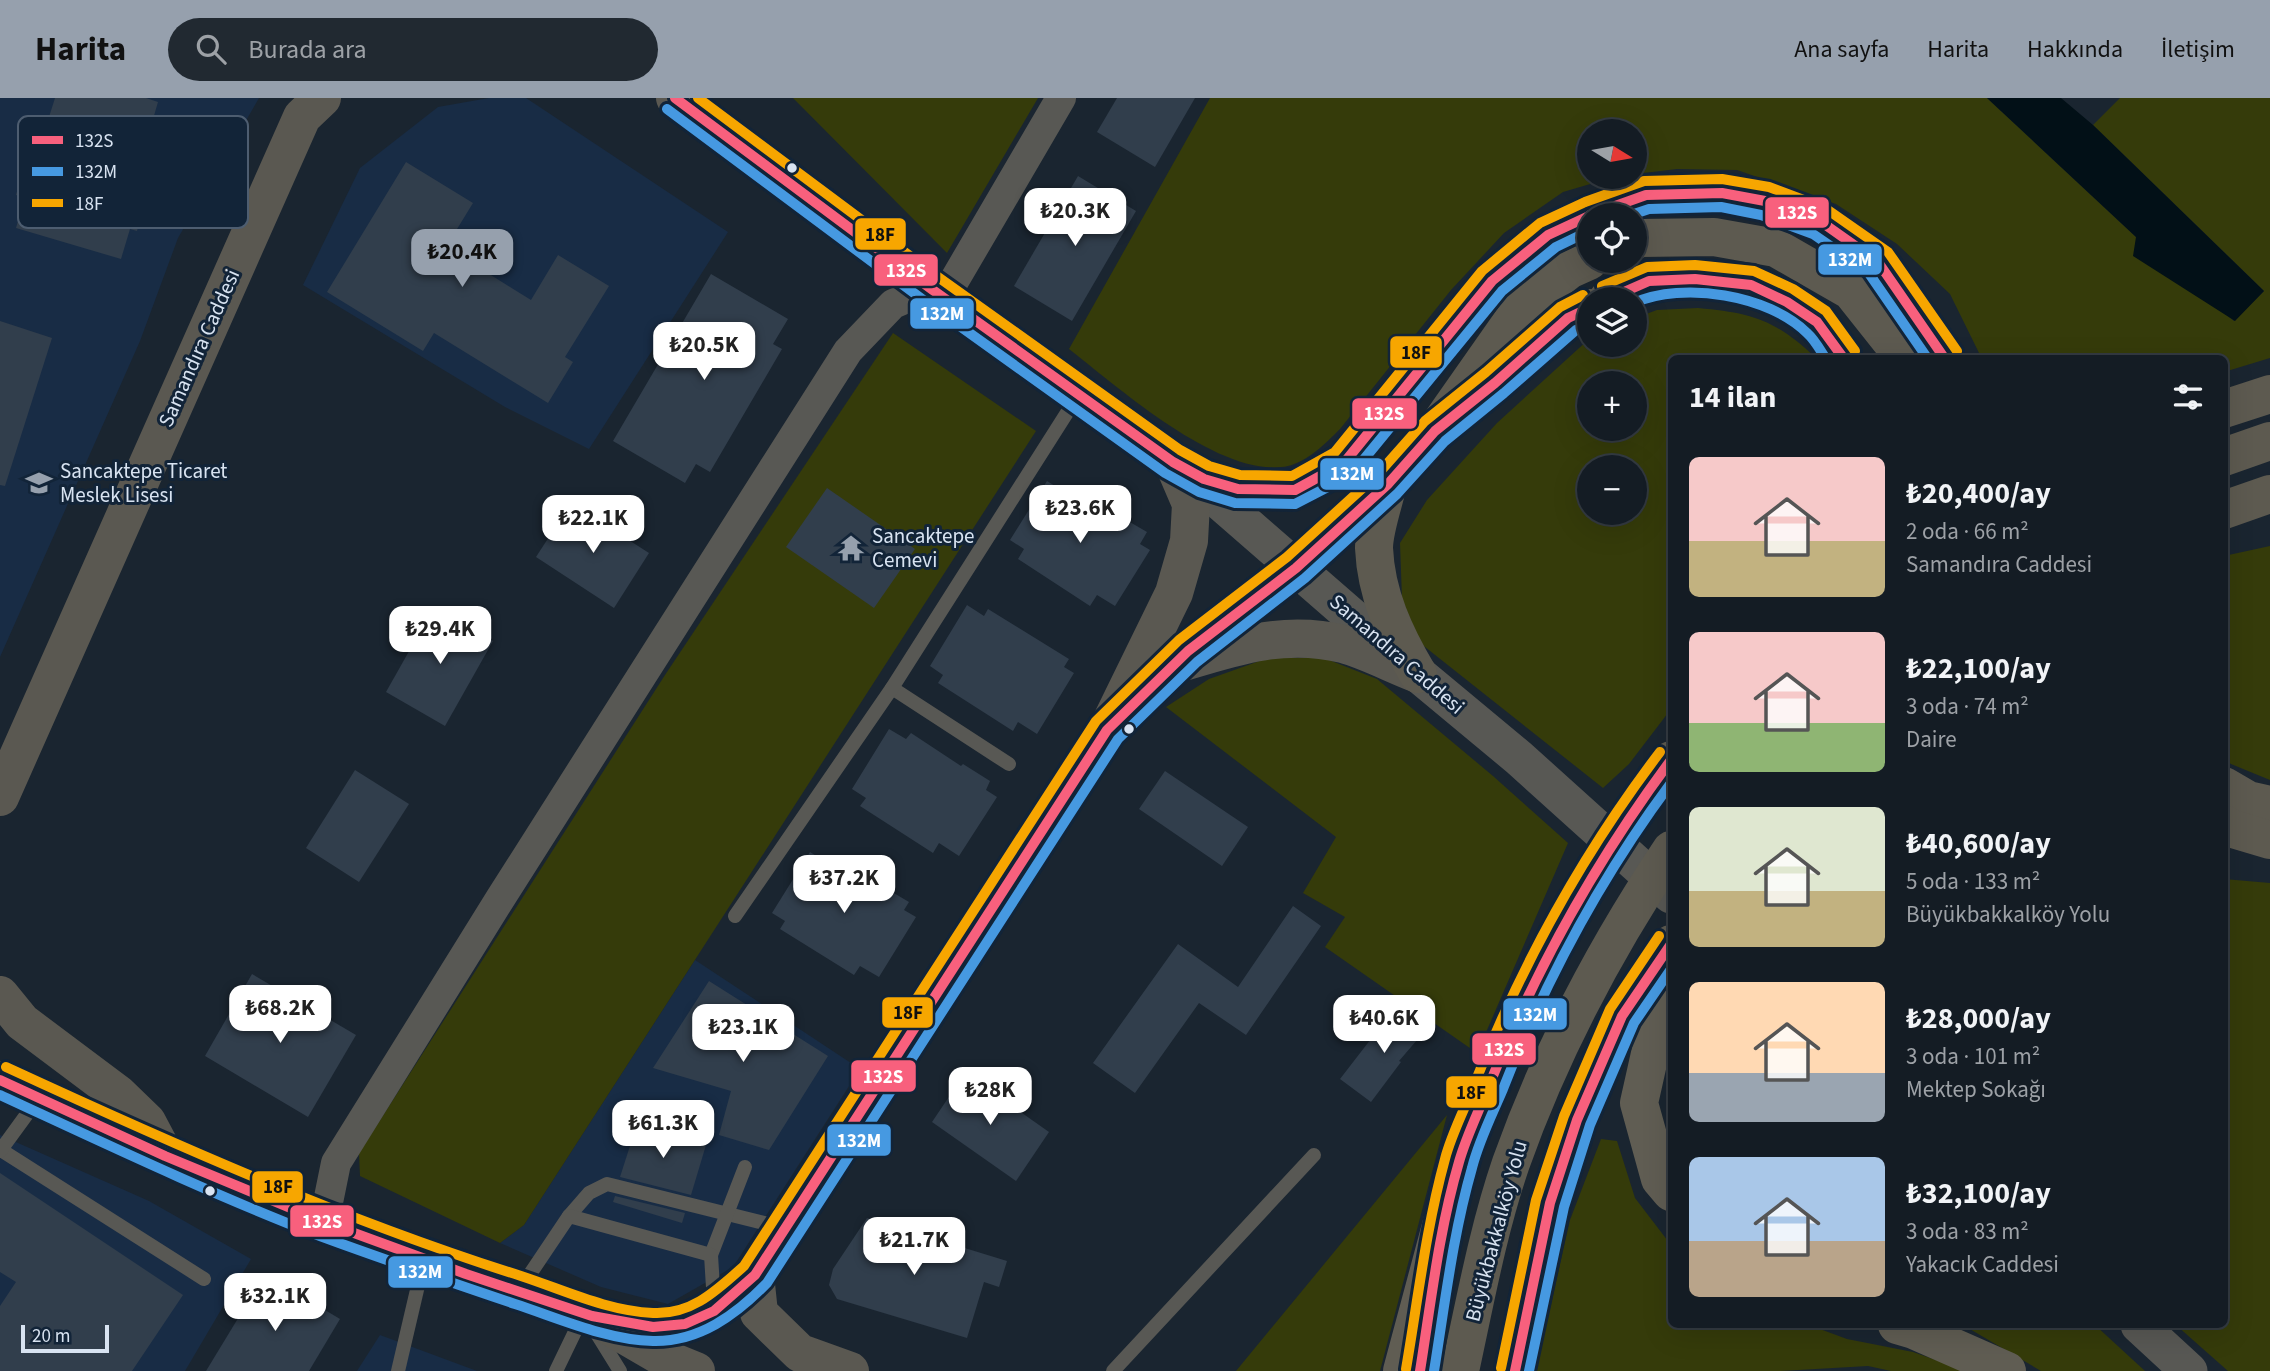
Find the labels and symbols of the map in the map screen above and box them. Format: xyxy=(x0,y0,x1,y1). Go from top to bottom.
legend xyxy=(18,116,248,228)
north arrow xyxy=(1577,119,1647,189)
text: 132S xyxy=(75,128,113,155)
text: 132M xyxy=(75,159,117,186)
unlabelled marker xyxy=(785,161,799,175)
pin: ₺20.3K xyxy=(1018,188,1132,248)
text: 18F xyxy=(75,191,103,218)
line badge: 132S xyxy=(1764,196,1830,229)
text: 132S xyxy=(1777,200,1817,227)
line badge: 18F xyxy=(854,217,907,251)
text: 18F xyxy=(865,222,895,249)
pin: ₺20.4K xyxy=(405,230,519,289)
line badge: 132M xyxy=(1817,243,1883,276)
text: 132M xyxy=(1828,247,1872,274)
line badge: 132S xyxy=(873,253,939,287)
text: 132S xyxy=(886,258,926,285)
street label: Samandıra Caddesi xyxy=(151,264,247,432)
line badge: 132M xyxy=(909,297,975,330)
text: 132M xyxy=(920,301,964,328)
pin: ₺20.5K xyxy=(647,322,761,382)
line badge: 18F xyxy=(1389,335,1443,369)
text: 18F xyxy=(1401,340,1431,367)
line badge: 132S xyxy=(1351,397,1418,430)
text: 132S xyxy=(1364,401,1404,428)
place label: Sancaktepe Ticaret Meslek Lisesi xyxy=(60,456,227,510)
line badge: 132M xyxy=(1319,457,1385,491)
text: 132M xyxy=(1330,461,1374,488)
school or university icon: Sancaktepe Ticaret Meslek Lisesi xyxy=(24,468,54,498)
pin: ₺23.6K xyxy=(1023,486,1137,545)
pin: ₺22.1K xyxy=(536,496,650,555)
place label: Sancaktepe Cemevi xyxy=(872,521,975,575)
temple icon: Sancaktepe Cemevi xyxy=(836,533,866,563)
street label: Samandıra Caddesi xyxy=(1323,587,1471,721)
pin: ₺29.4K xyxy=(383,606,497,666)
unlabelled marker xyxy=(1122,722,1136,736)
pin: ₺37.2K xyxy=(787,856,901,915)
pin: ₺68.2K xyxy=(223,986,337,1045)
line badge: 18F xyxy=(881,996,934,1029)
pin: ₺40.6K xyxy=(1327,996,1441,1055)
line badge: 132M xyxy=(1502,997,1568,1031)
text: 18F xyxy=(893,1000,923,1027)
text: 132M xyxy=(1513,1002,1557,1029)
pin: ₺23.1K xyxy=(686,1004,800,1064)
line badge: 132S xyxy=(1471,1032,1537,1066)
text: 132S xyxy=(1484,1037,1524,1064)
line badge: 132S xyxy=(850,1059,917,1093)
text: 132S xyxy=(863,1064,903,1091)
pin: ₺28K xyxy=(949,1068,1031,1127)
line badge: 18F xyxy=(1445,1075,1498,1109)
text: 18F xyxy=(1456,1080,1486,1107)
pin: ₺61.3K xyxy=(606,1100,720,1160)
line badge: 132M xyxy=(826,1123,892,1157)
text: 132M xyxy=(837,1128,881,1155)
street label: Büyükbakkalköy Yolu xyxy=(1457,1137,1535,1325)
line badge: 18F xyxy=(251,1170,304,1204)
text: 18F xyxy=(263,1174,293,1201)
unlabelled marker xyxy=(203,1184,217,1198)
line badge: 132S xyxy=(289,1204,355,1238)
text: 132S xyxy=(302,1209,342,1236)
pin: ₺21.7K xyxy=(857,1218,971,1277)
line badge: 132M xyxy=(387,1255,454,1289)
text: 132M xyxy=(398,1259,442,1286)
pin: ₺32.1K xyxy=(218,1274,332,1333)
scale bar xyxy=(21,1322,108,1354)

